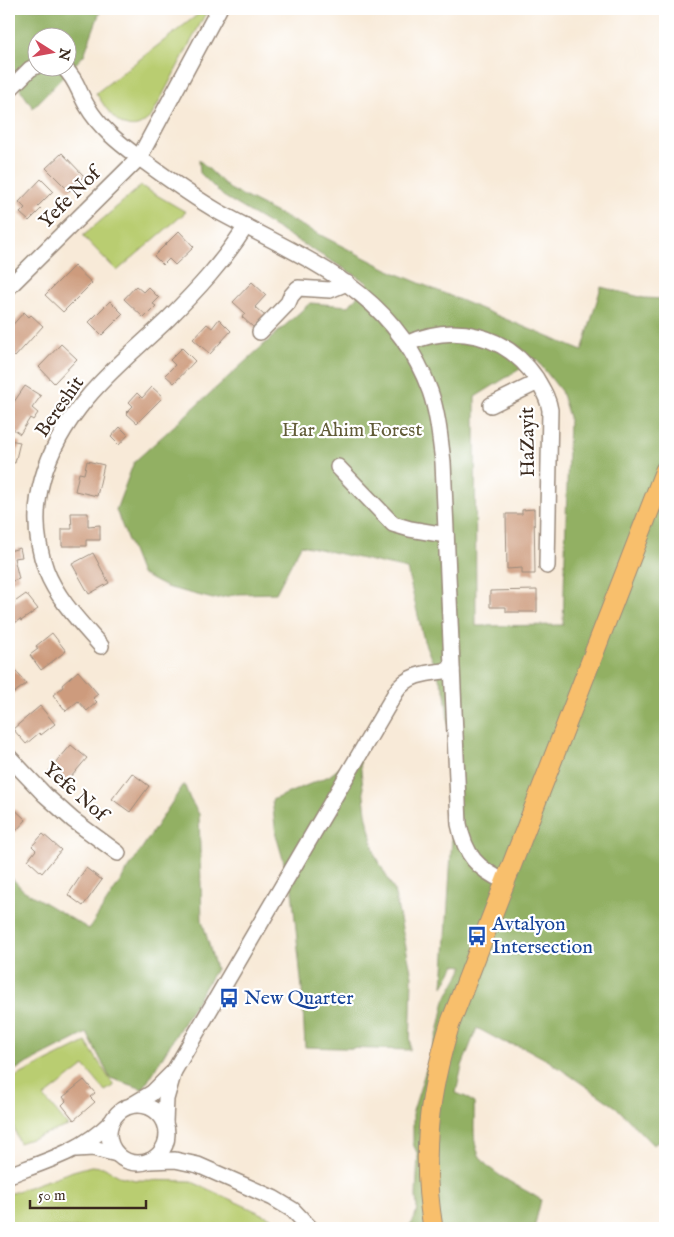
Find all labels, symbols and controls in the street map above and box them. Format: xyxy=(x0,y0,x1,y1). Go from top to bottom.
north arrow xyxy=(28,28,78,78)
text: N xyxy=(54,46,74,62)
street label: Yefe Nof xyxy=(34,159,109,234)
street label: Bereshit xyxy=(30,372,90,442)
street label: HaZayit xyxy=(515,407,541,477)
park label: Har Ahim Forest xyxy=(282,418,422,443)
street label: Yefe Nof xyxy=(38,757,115,829)
place label: Avtalyon Intersection xyxy=(491,912,593,960)
bus stop icon: Avtalyon Intersection xyxy=(466,925,488,947)
place label: New Quarter xyxy=(244,986,354,1011)
bus stop icon: New Quarter xyxy=(218,987,240,1009)
scale bar xyxy=(30,1177,146,1209)
text: 50 m xyxy=(38,1186,66,1205)

